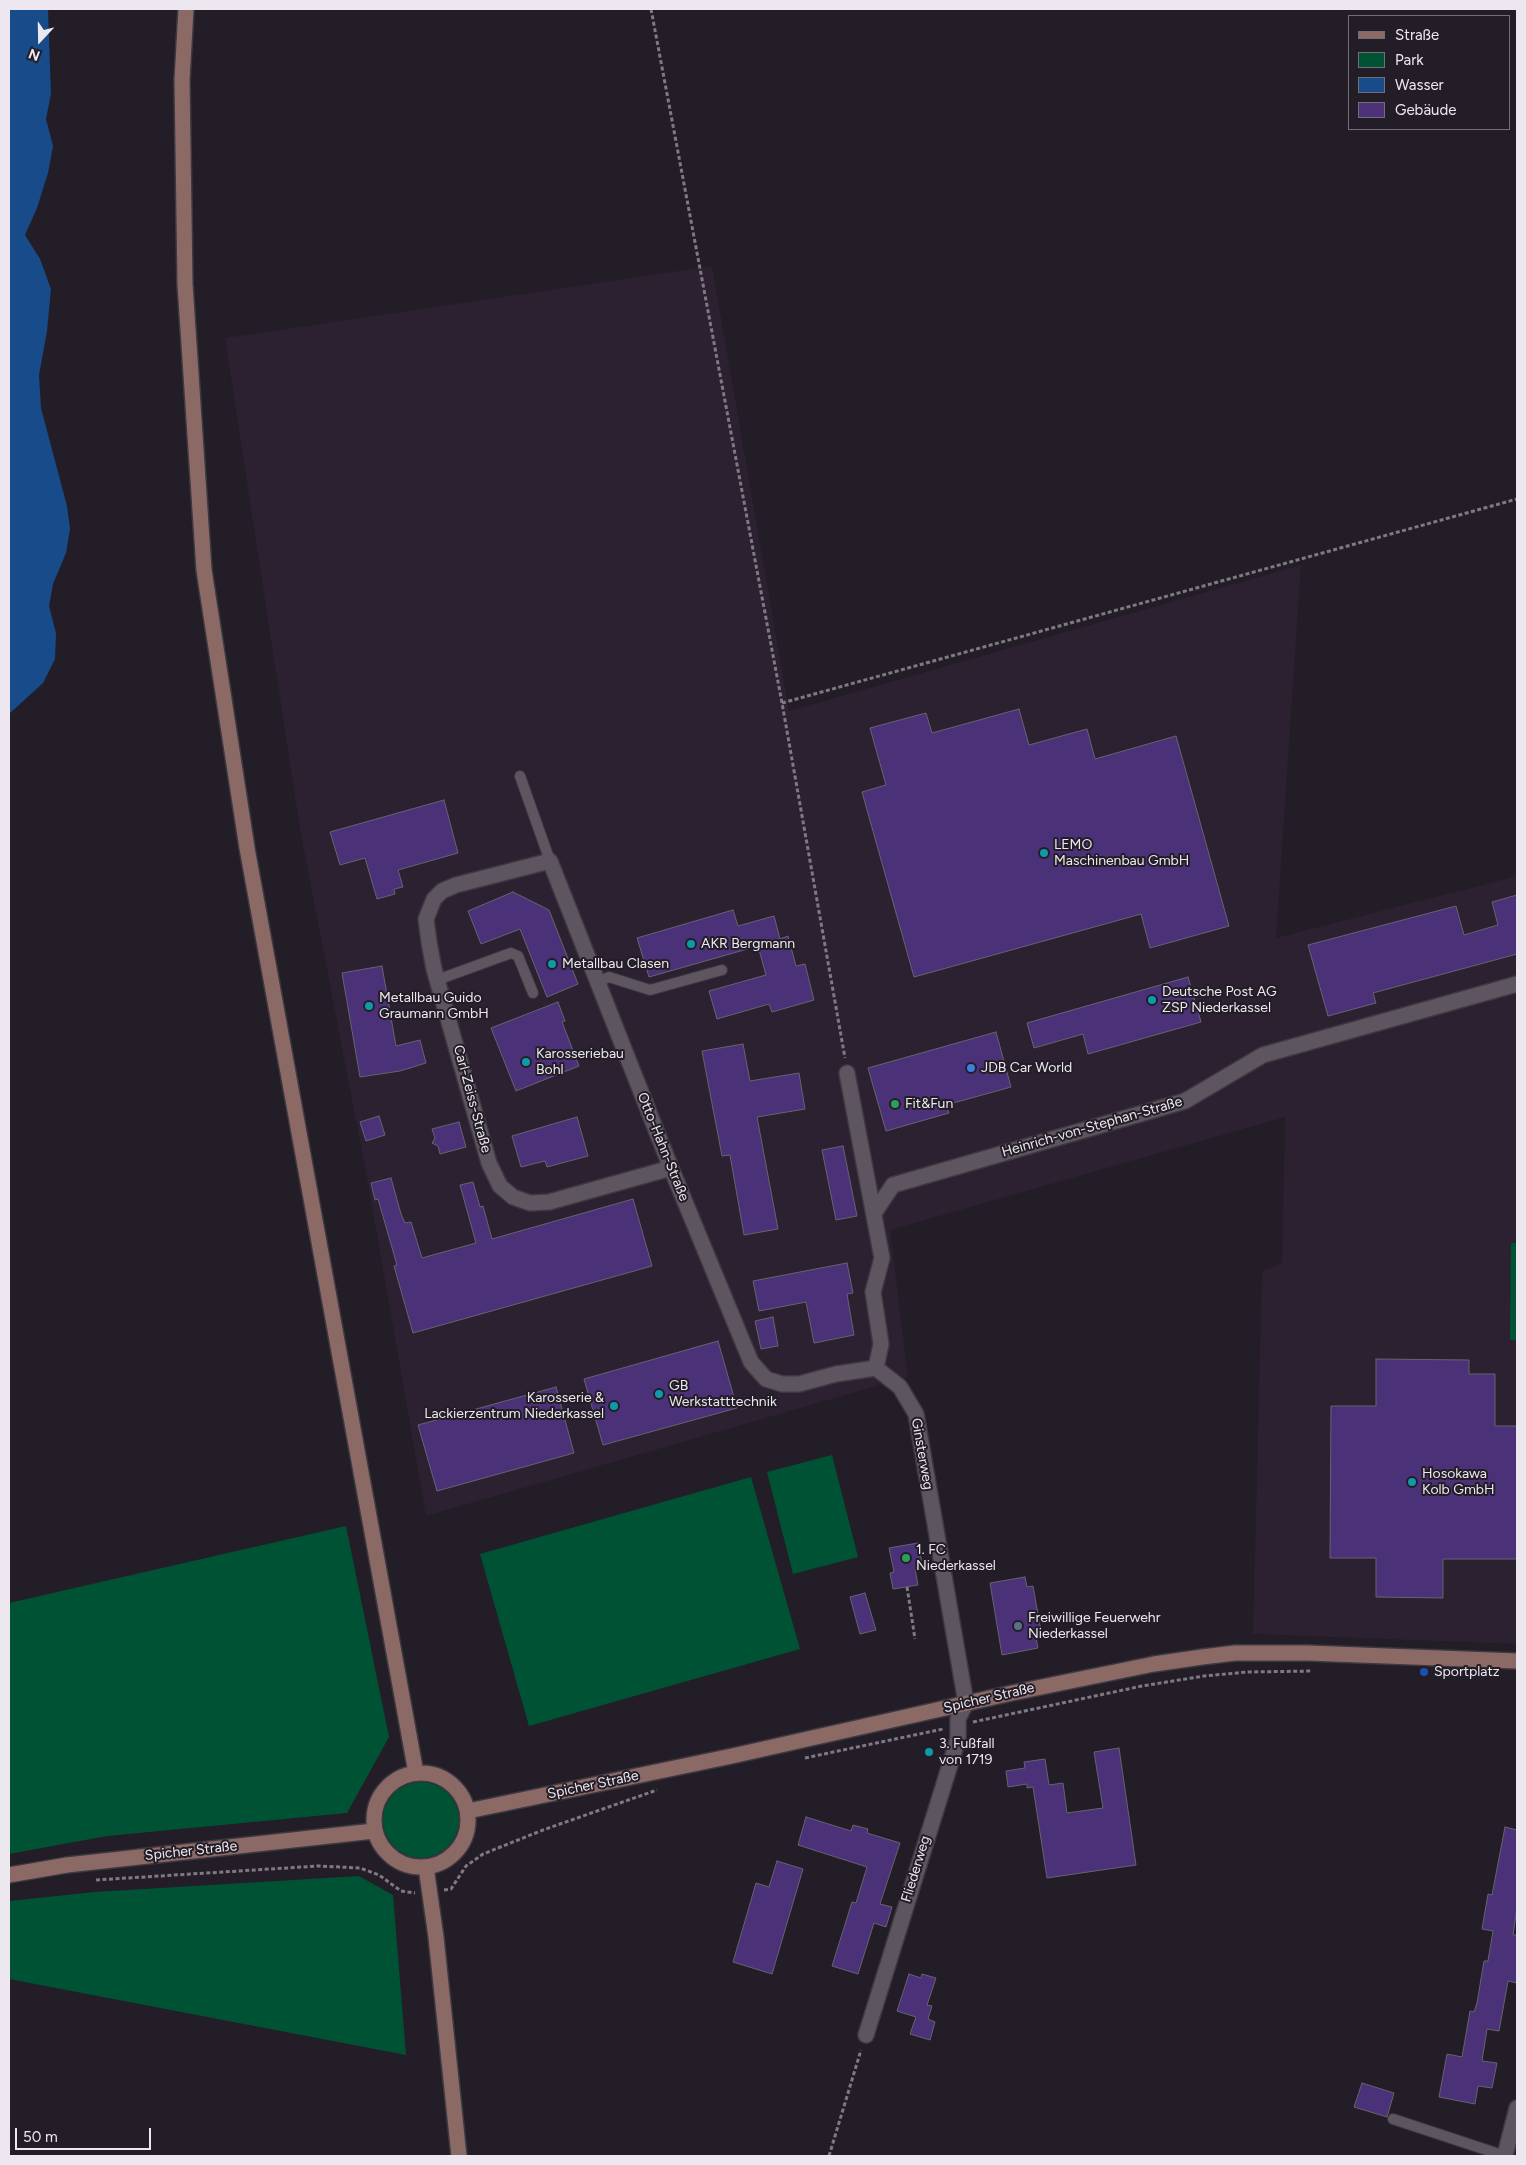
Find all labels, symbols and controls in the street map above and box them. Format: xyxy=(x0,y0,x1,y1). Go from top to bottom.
north arrow xyxy=(15,15,65,65)
legend xyxy=(1348,15,1511,130)
text: Straße xyxy=(1395,26,1439,44)
text: N xyxy=(26,45,43,64)
text: Park xyxy=(1395,51,1424,69)
text: Wasser xyxy=(1395,76,1444,94)
text: Gebäude xyxy=(1395,101,1456,119)
place label: LEMO Maschinenbau GmbH xyxy=(1054,837,1189,870)
marker: LEMO Maschinenbau GmbH xyxy=(1038,847,1050,859)
place label: AKR Bergmann xyxy=(701,936,795,952)
marker: AKR Bergmann xyxy=(685,938,697,950)
place label: Metallbau Clasen xyxy=(562,956,669,972)
marker: Metallbau Clasen xyxy=(546,958,558,970)
place label: Deutsche Post AG ZSP Niederkassel xyxy=(1162,984,1277,1016)
place label: Metallbau Guido Graumann GmbH xyxy=(379,990,489,1022)
marker: Deutsche Post AG ZSP Niederkassel xyxy=(1146,994,1158,1006)
marker: Metallbau Guido Graumann GmbH xyxy=(363,1000,375,1012)
street label: Carl-Zeiss-Straße xyxy=(450,1043,494,1155)
place label: Karosseriebau Bohl xyxy=(536,1046,624,1078)
marker: Karosseriebau Bohl xyxy=(520,1056,532,1068)
place label: JDB Car World xyxy=(981,1060,1072,1076)
marker: JDB Car World xyxy=(965,1062,977,1074)
street label: Otto-Hahn-Straße xyxy=(634,1090,692,1204)
street label: Heinrich-von-Stephan-Straße xyxy=(1000,1093,1184,1161)
place label: Fit&Fun xyxy=(905,1096,953,1112)
marker: Fit&Fun xyxy=(889,1098,901,1110)
place label: GB Werkstatttechnik xyxy=(669,1378,777,1410)
marker: GB Werkstatttechnik xyxy=(653,1388,665,1400)
place label: Karosserie & Lackierzentrum Niederkassel xyxy=(424,1390,604,1422)
marker: Karosserie & Lackierzentrum Niederkassel xyxy=(608,1400,620,1412)
street label: Ginsterweg xyxy=(907,1417,937,1491)
place label: Hosokawa Kolb GmbH xyxy=(1422,1466,1495,1498)
marker: Hosokawa Kolb GmbH xyxy=(1406,1476,1418,1488)
place label: 1. FC Niederkassel xyxy=(916,1542,996,1574)
marker: 1. FC Niederkassel xyxy=(900,1552,912,1564)
place label: Freiwillige Feuerwehr Niederkassel xyxy=(1028,1610,1160,1642)
marker: Freiwillige Feuerwehr Niederkassel xyxy=(1012,1620,1024,1632)
place label: Sportplatz xyxy=(1434,1664,1500,1680)
marker: Sportplatz xyxy=(1418,1666,1430,1678)
street label: Spicher Straße xyxy=(942,1679,1036,1717)
place label: 3. Fußfall von 1719 xyxy=(939,1736,995,1768)
marker: 3. Fußfall von 1719 xyxy=(923,1746,935,1758)
street label: Spicher Straße xyxy=(546,1767,640,1803)
street label: Fliederweg xyxy=(898,1834,934,1904)
street label: Spicher Straße xyxy=(144,1838,238,1864)
scale bar xyxy=(18,2118,154,2150)
text: 50 m xyxy=(23,2128,58,2146)

